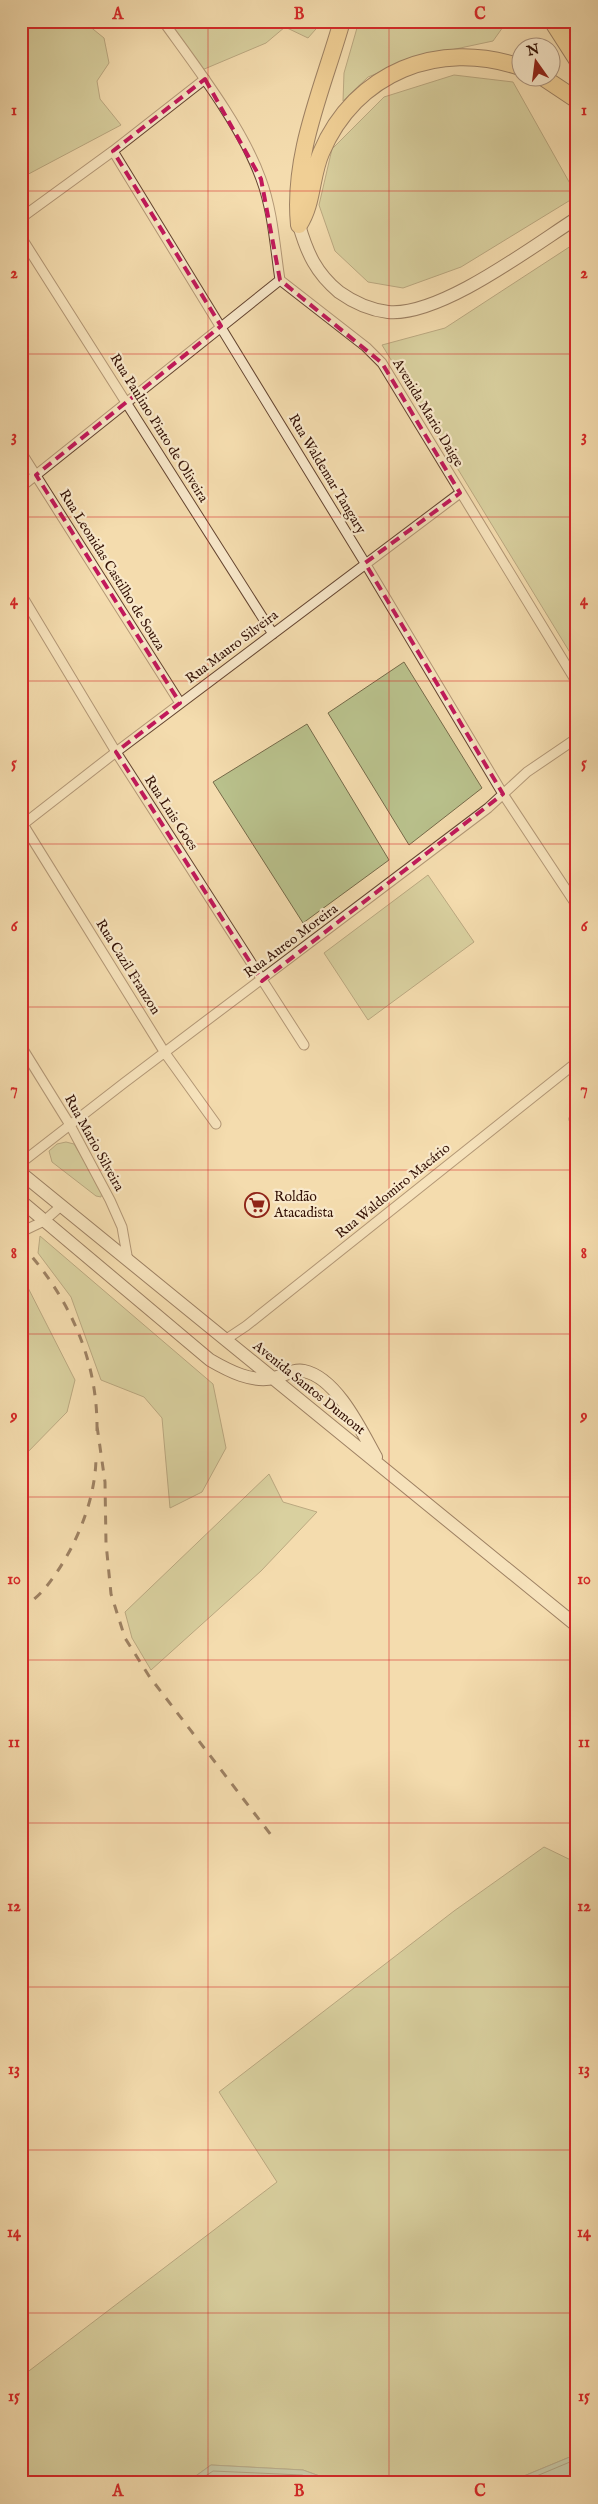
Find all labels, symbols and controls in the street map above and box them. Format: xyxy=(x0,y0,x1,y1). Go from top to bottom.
text: A xyxy=(112,5,125,25)
text: B xyxy=(294,5,305,25)
text: C xyxy=(474,5,486,25)
north arrow xyxy=(510,38,560,88)
text: N xyxy=(524,40,541,61)
text: 1 xyxy=(11,101,17,121)
text: 1 xyxy=(581,101,587,121)
text: 2 xyxy=(10,264,18,284)
text: 2 xyxy=(580,264,588,284)
street label: Rua Paulino Pinto de Oliveira xyxy=(106,350,213,507)
street label: Avenida Mario Daige xyxy=(388,355,468,471)
street label: Rua Waldemar Tangary xyxy=(284,411,370,537)
text: 3 xyxy=(11,427,17,447)
text: 3 xyxy=(581,427,587,447)
street label: Rua Leonidas Castilho de Souza xyxy=(55,486,170,655)
text: 4 xyxy=(10,591,19,611)
text: 4 xyxy=(580,591,589,611)
street label: Rua Mauro Silveira xyxy=(182,606,283,688)
text: 5 xyxy=(11,754,17,774)
text: 5 xyxy=(581,754,587,774)
street label: Rua Luis Goes xyxy=(140,772,202,854)
street label: Rua Aureo Moreira xyxy=(241,899,342,982)
street label: Rua Cazil Franzon xyxy=(92,916,165,1018)
text: 6 xyxy=(11,917,19,937)
text: 6 xyxy=(581,917,589,937)
text: 7 xyxy=(10,1080,18,1100)
text: 7 xyxy=(580,1080,588,1100)
street label: Rua Mario Silveira xyxy=(60,1092,128,1195)
street label: Rua Waldomiro Macário xyxy=(332,1139,454,1243)
place label: Roldão Atacadista xyxy=(273,1188,334,1222)
supermarket icon: Roldão Atacadista xyxy=(244,1192,270,1218)
text: 8 xyxy=(11,1244,17,1264)
text: 8 xyxy=(581,1244,587,1264)
street label: Avenida Santos Dumont xyxy=(248,1337,369,1439)
text: 9 xyxy=(10,1407,18,1427)
text: 9 xyxy=(580,1407,588,1427)
text: 10 xyxy=(7,1570,21,1590)
text: 10 xyxy=(577,1570,591,1590)
text: 11 xyxy=(8,1733,20,1753)
text: 11 xyxy=(578,1733,590,1753)
text: 12 xyxy=(7,1897,21,1917)
text: 12 xyxy=(577,1897,591,1917)
text: 13 xyxy=(8,2060,20,2080)
text: 13 xyxy=(578,2060,590,2080)
text: 14 xyxy=(7,2223,22,2243)
text: 14 xyxy=(577,2223,592,2243)
text: 15 xyxy=(8,2387,20,2407)
text: 15 xyxy=(578,2387,590,2407)
text: A xyxy=(112,2482,125,2502)
text: B xyxy=(294,2482,305,2502)
text: C xyxy=(474,2482,486,2502)

